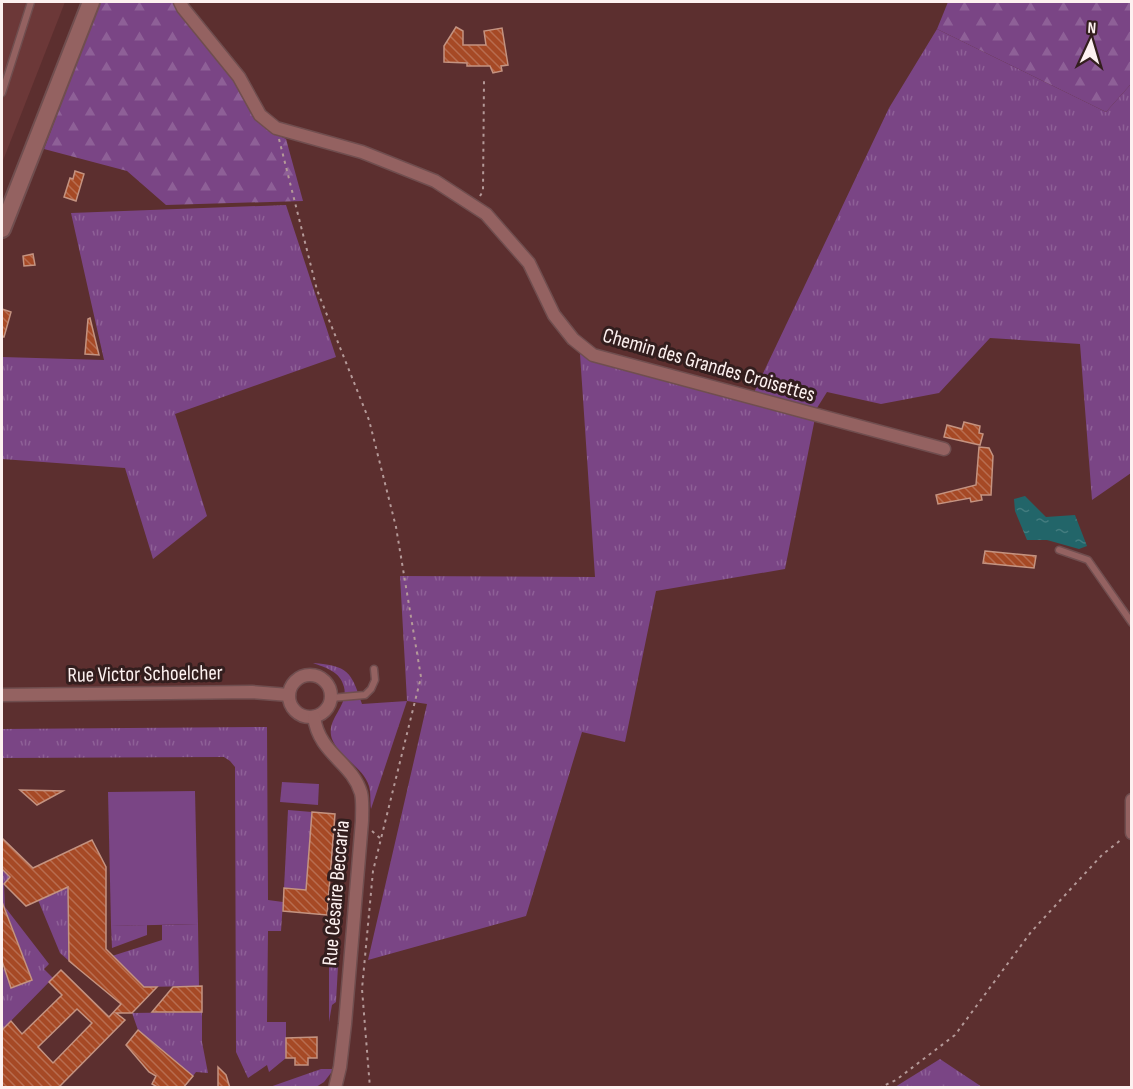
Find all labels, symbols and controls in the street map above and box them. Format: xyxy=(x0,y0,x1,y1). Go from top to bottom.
north arrow xyxy=(1061,12,1121,72)
text: N xyxy=(1087,19,1097,38)
street label: Chemin des Grandes Croisettes xyxy=(600,323,818,407)
street label: Rue Victor Schoelcher xyxy=(67,660,223,688)
street label: Rue Césaire Beccaria xyxy=(317,819,355,967)

